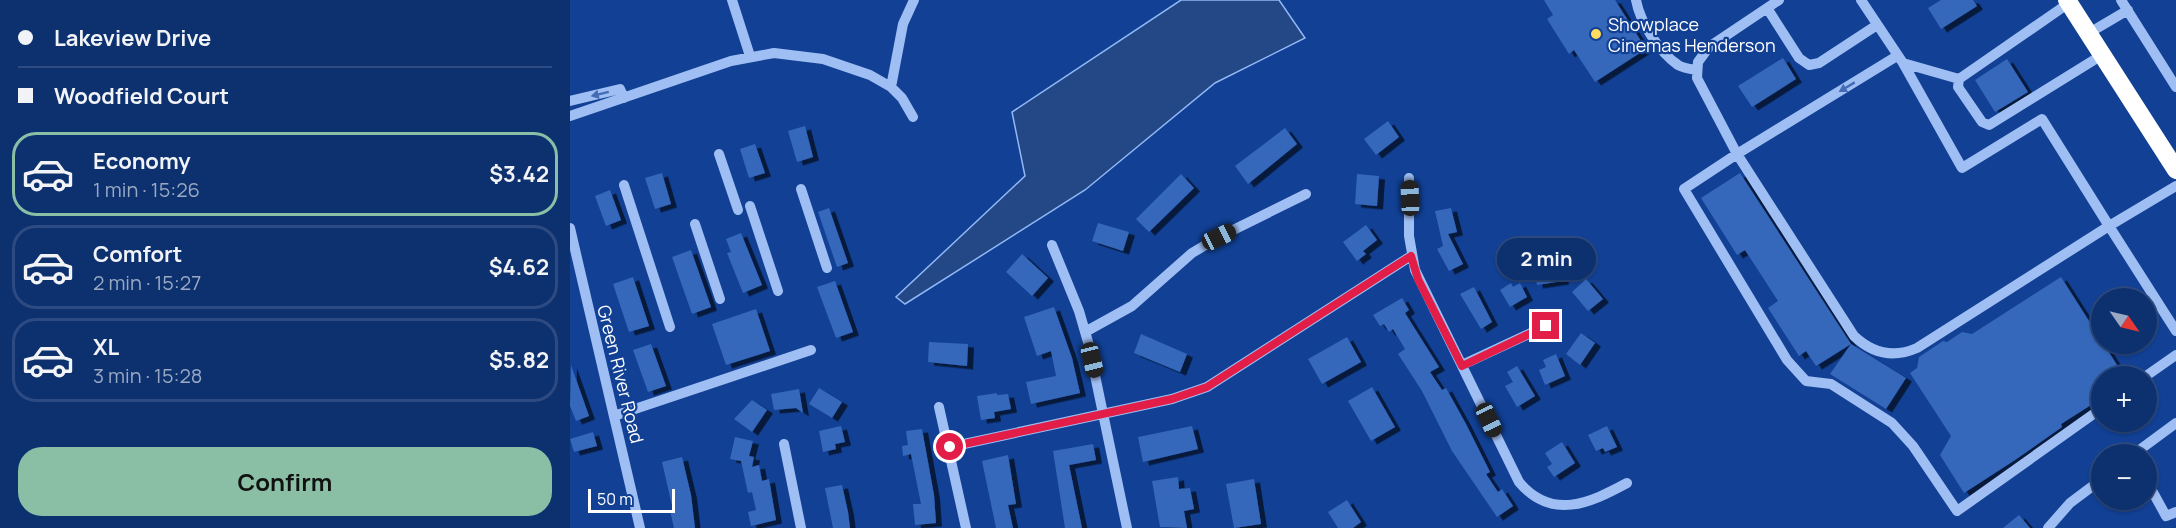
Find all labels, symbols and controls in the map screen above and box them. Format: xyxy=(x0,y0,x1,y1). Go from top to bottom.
place label: Showplace Cinemas Henderson xyxy=(1608,12,1776,57)
text: Lakeview Drive xyxy=(54,23,211,53)
marker: Showplace Cinemas Henderson xyxy=(1589,27,1603,41)
text: Woodfield Court xyxy=(54,81,229,111)
one-way arrow xyxy=(1839,81,1855,92)
one-way arrow xyxy=(591,89,609,99)
text: Economy xyxy=(93,146,191,176)
icon: car xyxy=(21,147,75,201)
text: $3.42 xyxy=(489,159,549,189)
text: 1 min · 15:26 xyxy=(93,176,200,203)
car xyxy=(1400,180,1420,216)
car xyxy=(1199,221,1239,253)
text: Comfort xyxy=(93,239,182,269)
callout: 2 min xyxy=(1496,239,1596,281)
icon: car xyxy=(21,240,75,294)
text: 2 min xyxy=(1520,245,1573,272)
text: $4.62 xyxy=(489,252,549,282)
text: 2 min · 15:27 xyxy=(93,269,201,296)
north arrow xyxy=(2091,288,2157,354)
map controls xyxy=(2091,288,2157,510)
street label: Green River Road xyxy=(592,302,650,446)
route end xyxy=(1532,312,1559,339)
text: XL xyxy=(93,332,119,362)
icon: car xyxy=(21,333,75,387)
car xyxy=(1079,340,1105,380)
text: $5.82 xyxy=(489,345,549,375)
text: 3 min · 15:28 xyxy=(93,362,202,389)
button: + xyxy=(2091,366,2157,432)
car xyxy=(1473,400,1505,440)
route start xyxy=(936,433,963,460)
button: − xyxy=(2091,444,2157,510)
button: Confirm xyxy=(18,447,552,516)
scale bar xyxy=(588,486,675,514)
text: 50 m xyxy=(597,488,633,510)

